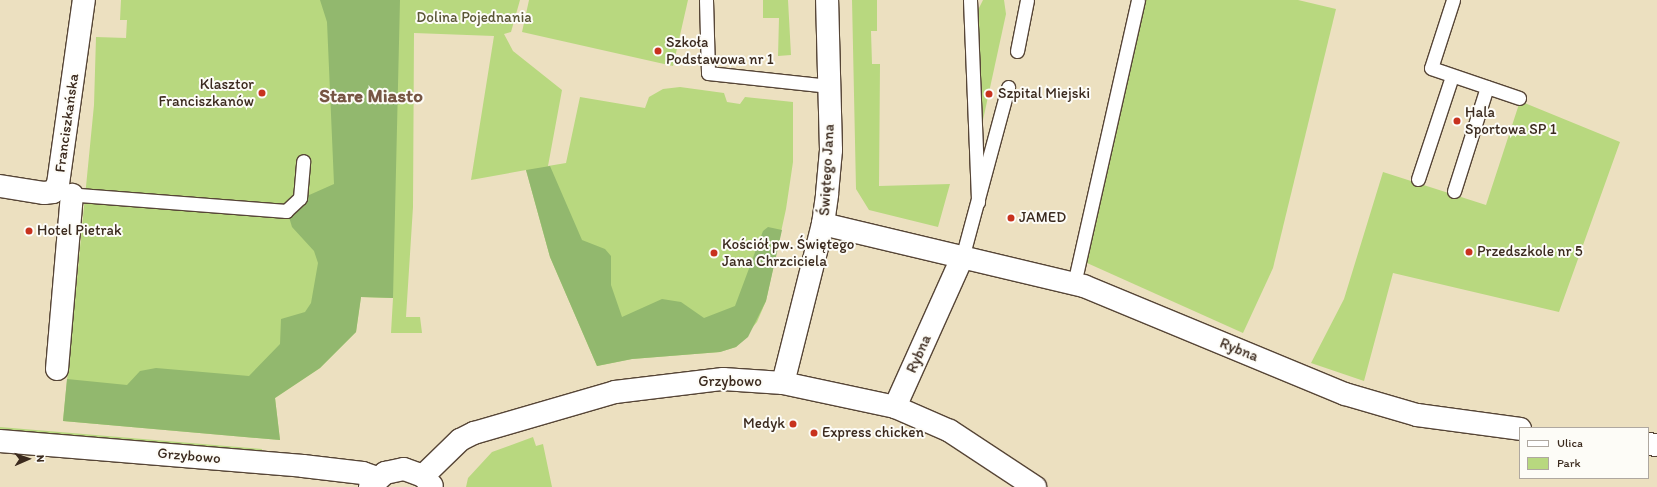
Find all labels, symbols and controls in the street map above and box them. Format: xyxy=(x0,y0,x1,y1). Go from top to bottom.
park label: Dolina Pojednania xyxy=(416,9,532,27)
place label: Szkoła Podstawowa nr 1 xyxy=(666,33,773,68)
marker: Szkoła Podstawowa nr 1 xyxy=(653,46,663,56)
street label: Franciszkańska xyxy=(51,72,83,174)
place label: Klasztor Franciszkanów xyxy=(158,75,254,110)
district label: Stare Miasto xyxy=(320,85,422,107)
place label: Szpital Miejski xyxy=(998,85,1090,103)
marker: Klasztor Franciszkanów xyxy=(257,88,267,98)
marker: Szpital Miejski xyxy=(983,88,995,100)
place label: Hala Sportowa SP 1 xyxy=(1465,103,1557,138)
marker: Hala Sportowa SP 1 xyxy=(1452,116,1462,126)
street label: Świętego Jana xyxy=(816,124,838,216)
place label: JAMED xyxy=(1019,209,1066,227)
marker: JAMED xyxy=(1006,213,1016,223)
place label: Hotel Pietrak xyxy=(37,222,122,240)
marker: Hotel Pietrak xyxy=(24,226,34,236)
place label: Kościół pw. Świętego Jana Chrzciciela xyxy=(722,235,855,270)
place label: Przedszkole nr 5 xyxy=(1477,243,1583,261)
marker: Przedszkole nr 5 xyxy=(1464,247,1474,257)
marker: Kościół pw. Świętego Jana Chrzciciela xyxy=(709,248,719,258)
street label: Rybna xyxy=(903,332,935,376)
street label: Rybna xyxy=(1217,334,1261,366)
street label: Grzybowo xyxy=(698,373,762,391)
place label: Medyk xyxy=(743,415,785,433)
marker: Medyk xyxy=(788,419,798,429)
place label: Express chicken xyxy=(822,424,923,442)
legend xyxy=(1519,427,1649,479)
marker: Express chicken xyxy=(809,428,819,438)
text: Ulica xyxy=(1557,436,1583,450)
north arrow xyxy=(8,439,48,479)
street label: Grzybowo xyxy=(157,444,221,468)
text: N xyxy=(34,455,47,463)
text: Park xyxy=(1557,456,1581,470)

